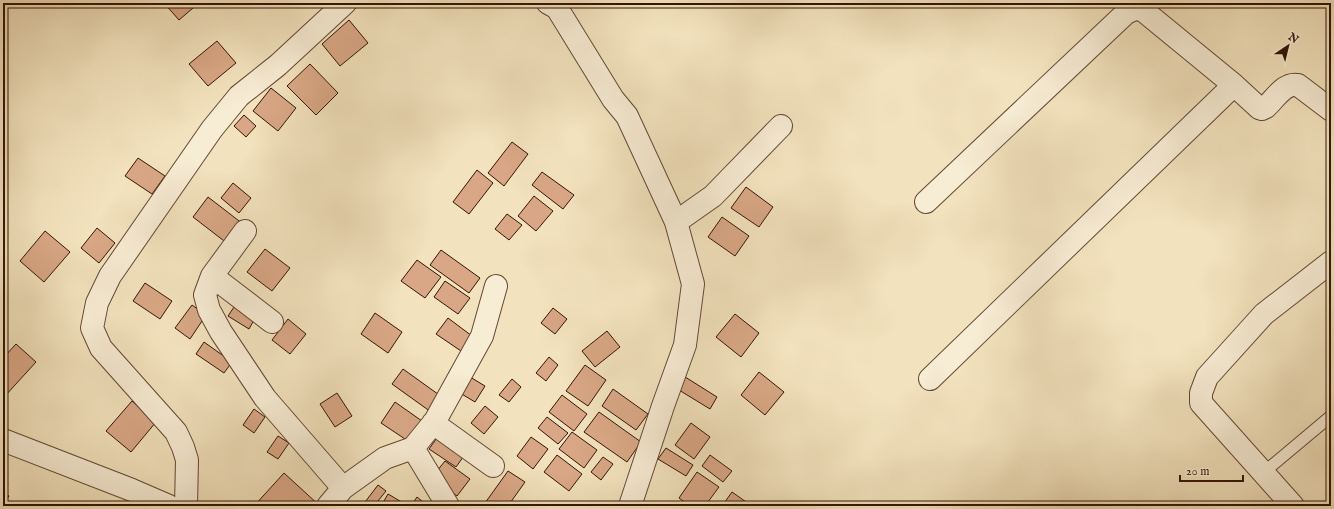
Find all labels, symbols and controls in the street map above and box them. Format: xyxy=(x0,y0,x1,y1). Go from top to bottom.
north arrow xyxy=(1268,26,1308,66)
text: N xyxy=(1284,30,1301,47)
scale bar xyxy=(1180,457,1243,483)
text: 20 m xyxy=(1186,464,1209,479)

